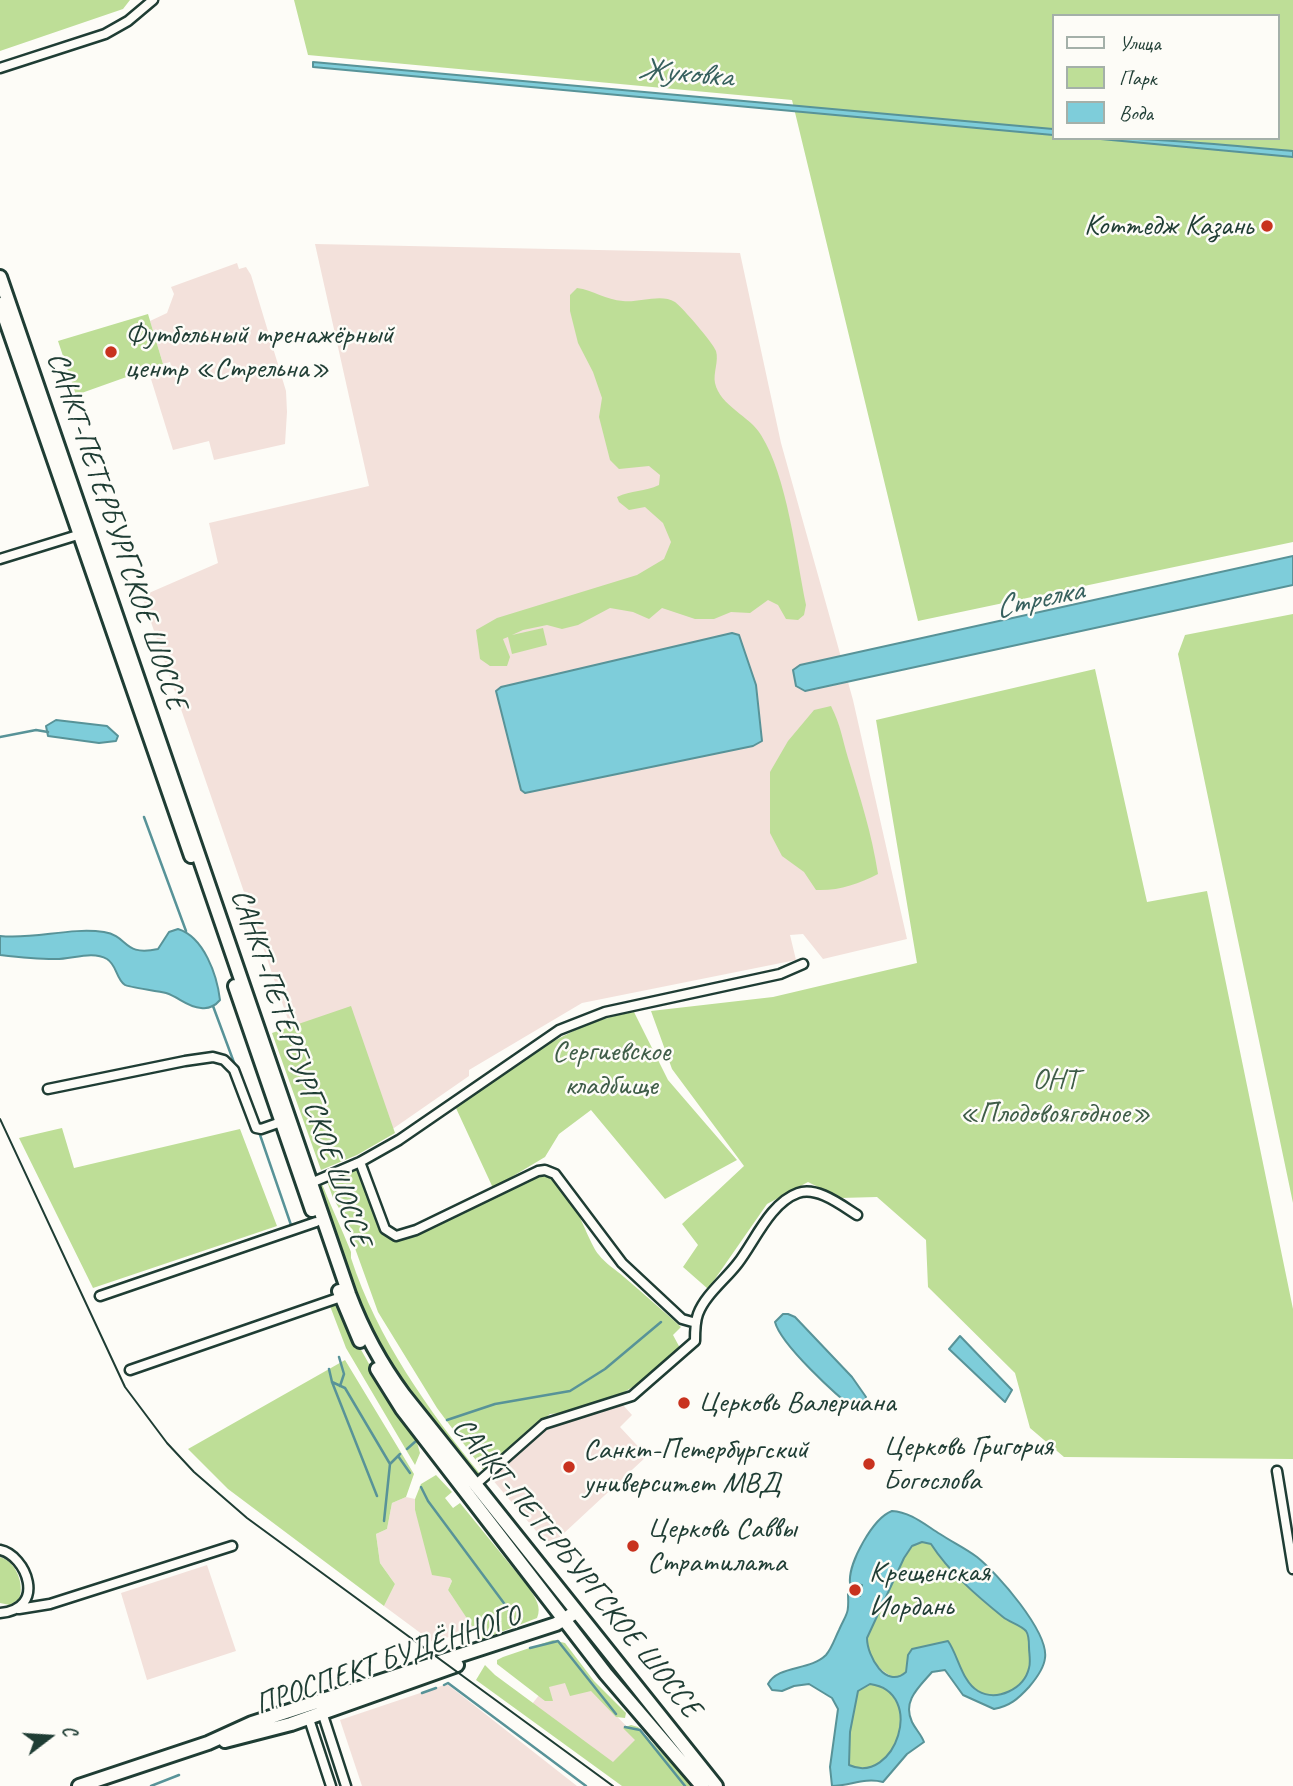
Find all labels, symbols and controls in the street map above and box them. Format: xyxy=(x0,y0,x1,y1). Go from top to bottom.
legend xyxy=(1052,14,1279,140)
text: Улица xyxy=(1119,30,1161,56)
water label: Жуковка xyxy=(636,51,734,97)
text: Парк xyxy=(1119,65,1156,91)
text: Вода xyxy=(1119,100,1153,126)
place label: Коттедж Казань xyxy=(1084,208,1253,244)
marker: Коттедж Казань xyxy=(1259,218,1275,234)
place label: Футбольный тренажёрный центр «Стрельна» xyxy=(125,317,394,388)
marker: Футбольный тренажёрный центр «Стрельна» xyxy=(103,344,119,360)
street label: САНКТ-ПЕТЕРБУРГСКОЕ ШОССЕ xyxy=(38,347,194,715)
water label: Стрелка xyxy=(991,572,1087,628)
street label: САНКТ-ПЕТЕРБУРГСКОЕ ШОССЕ xyxy=(222,884,378,1252)
park label: Сергиевское кладбище xyxy=(552,1034,670,1104)
park label: ОНТ «Плодовоягодное» xyxy=(959,1062,1151,1132)
place label: Церковь Валериана xyxy=(698,1385,896,1421)
marker: Церковь Валериана xyxy=(676,1395,692,1411)
street label: САНКТ-ПЕТЕРБУРГСКОЕ ШОССЕ xyxy=(444,1411,708,1725)
place label: Церковь Григория Богослова xyxy=(883,1429,1053,1500)
place label: Санкт-Петербургский университет МВД xyxy=(583,1432,808,1502)
marker: Церковь Григория Богослова xyxy=(861,1456,877,1472)
marker: Санкт-Петербургский университет МВД xyxy=(561,1459,577,1475)
place label: Церковь Саввы Стратилата xyxy=(647,1511,796,1582)
marker: Церковь Саввы Стратилата xyxy=(625,1538,641,1554)
place label: Крещенская Иордань xyxy=(869,1555,990,1626)
marker: Крещенская Иордань xyxy=(847,1582,863,1598)
street label: ПРОСПЕКТ БУДЁННОГО xyxy=(251,1599,525,1723)
north arrow xyxy=(14,1702,84,1772)
text: С xyxy=(56,1723,82,1739)

